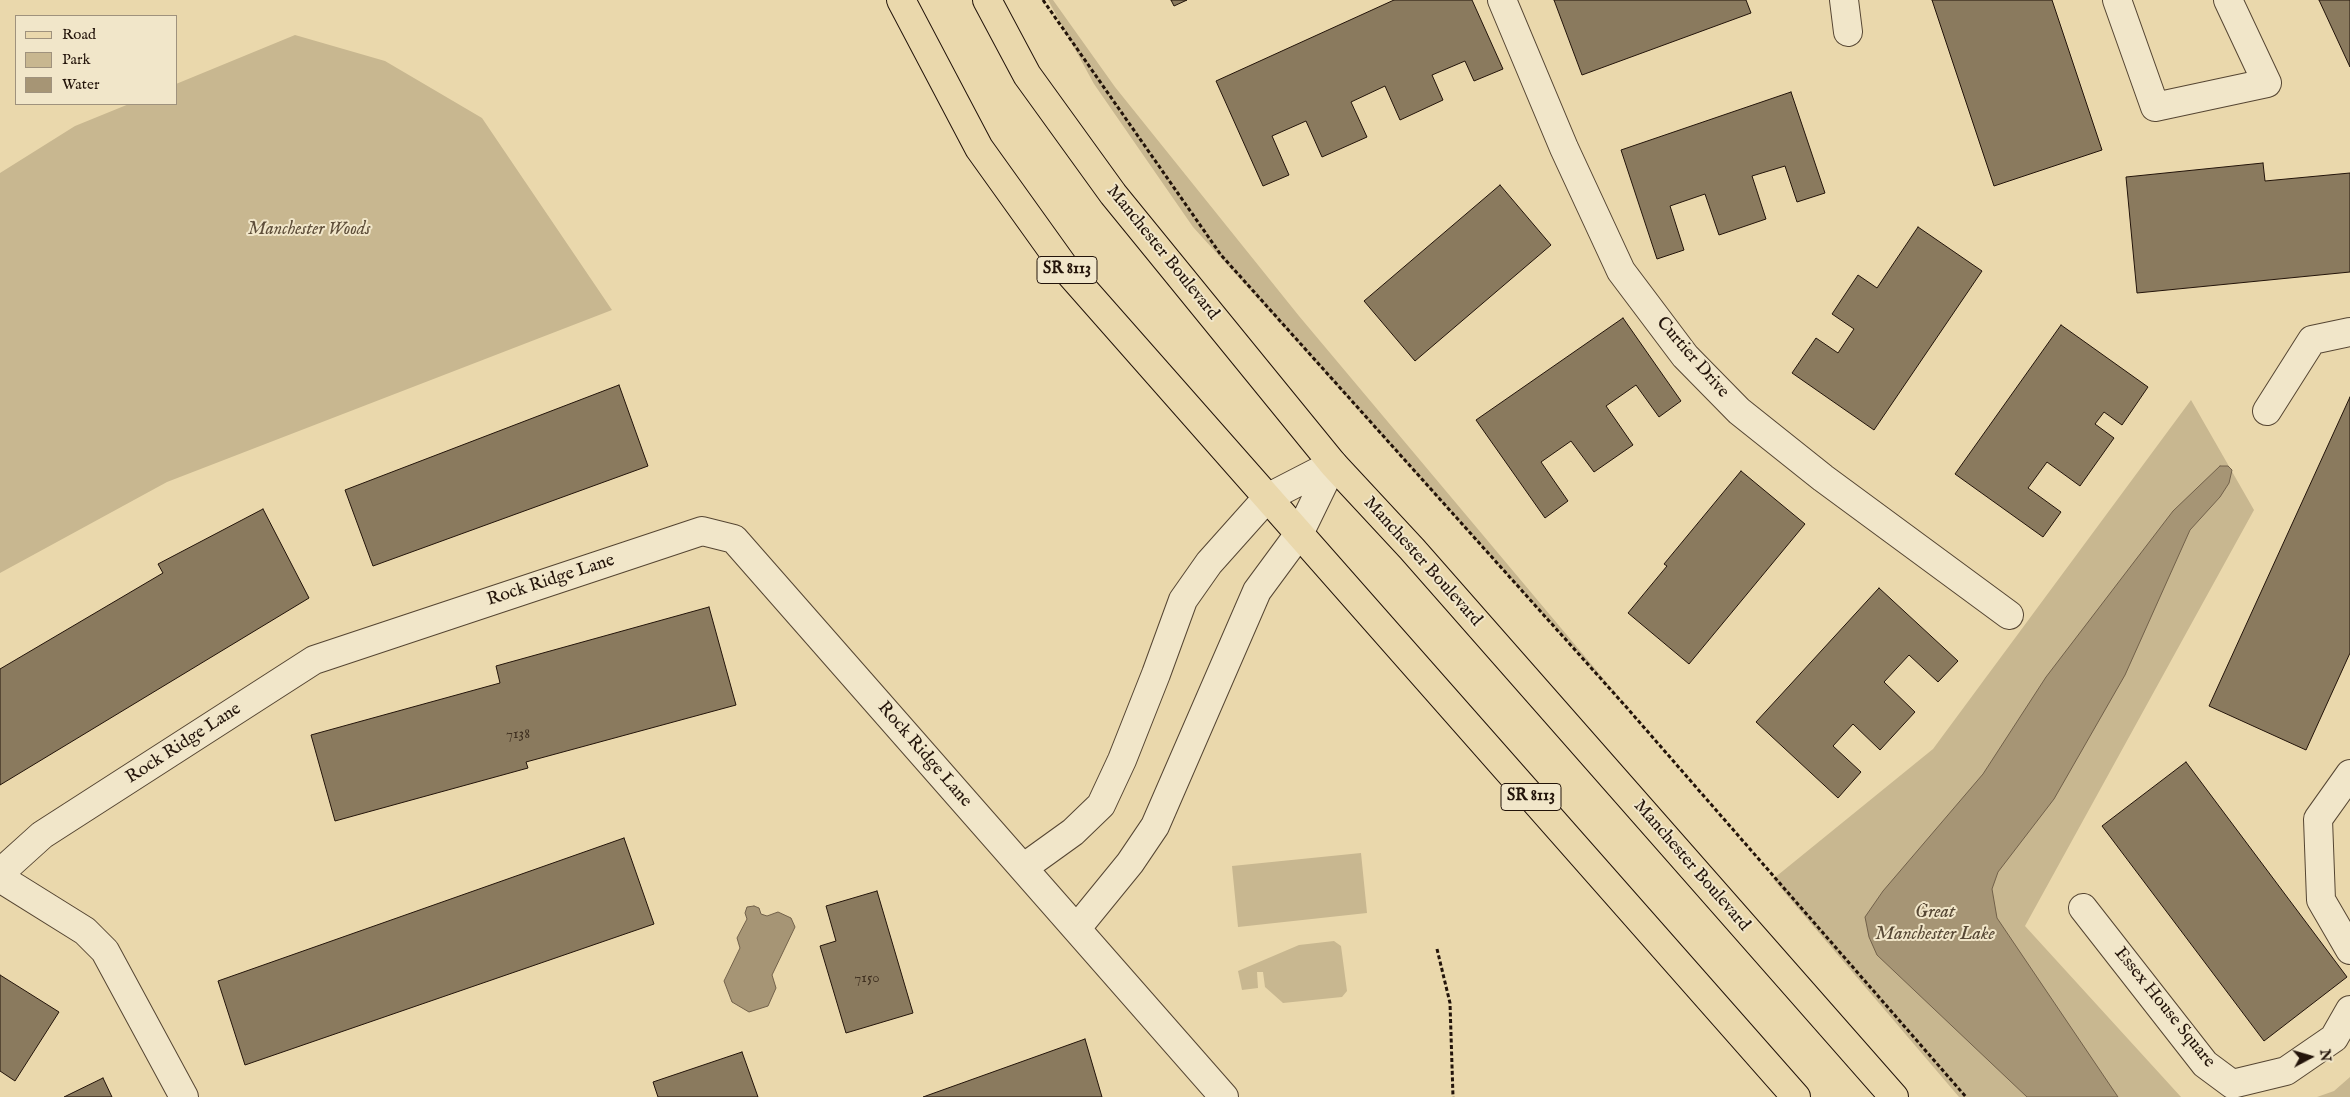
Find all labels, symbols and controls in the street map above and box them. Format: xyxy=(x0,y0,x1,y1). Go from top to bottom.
legend xyxy=(15,15,178,105)
text: Road xyxy=(62,25,96,44)
text: Park xyxy=(62,50,91,69)
text: Water xyxy=(62,75,99,94)
street label: Manchester Boulevard xyxy=(1101,181,1223,325)
park label: Manchester Woods xyxy=(248,219,370,241)
road number: SR 8113 xyxy=(1037,256,1097,284)
street label: Curtier Drive xyxy=(1651,313,1733,403)
street label: Manchester Boulevard xyxy=(1358,493,1486,631)
street label: Rock Ridge Lane xyxy=(484,550,618,612)
street label: Rock Ridge Lane xyxy=(872,698,976,812)
street label: Rock Ridge Lane xyxy=(122,699,246,789)
house number: 7138 xyxy=(506,726,530,744)
road number: SR 8113 xyxy=(1501,784,1561,810)
street label: Manchester Boulevard xyxy=(1628,796,1754,936)
water label: Great Manchester Lake xyxy=(1875,902,1995,946)
street label: Essex House Square xyxy=(2109,943,2219,1073)
house number: 7150 xyxy=(854,970,880,988)
north arrow xyxy=(2285,1032,2335,1082)
text: N xyxy=(2315,1048,2335,1062)

